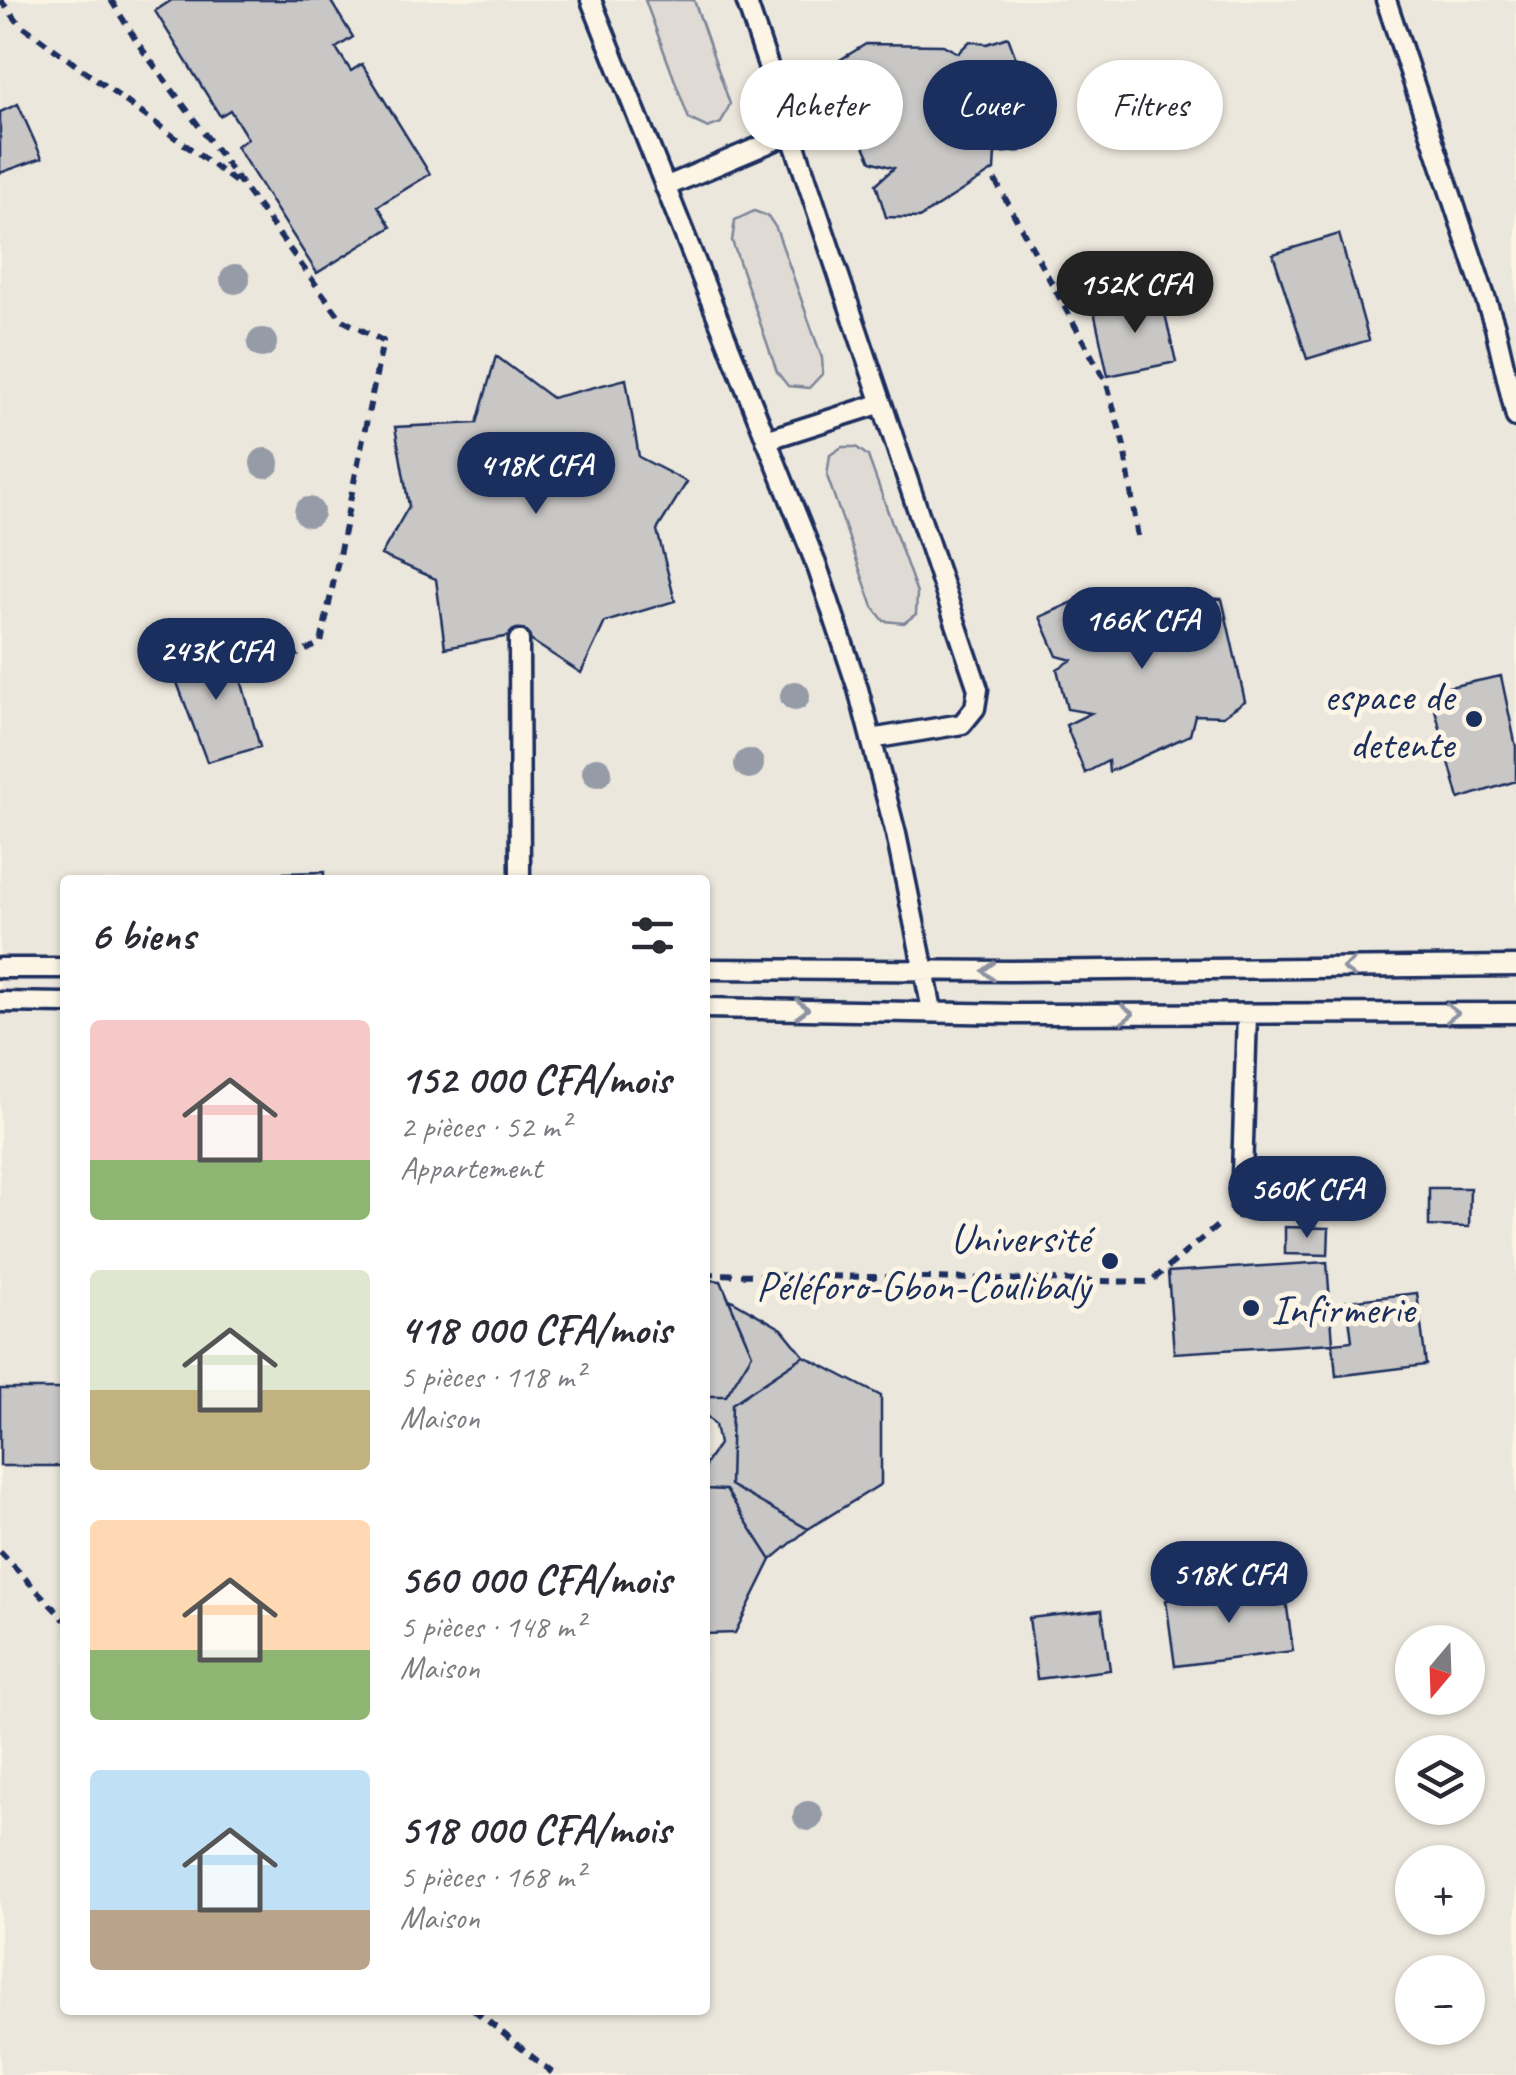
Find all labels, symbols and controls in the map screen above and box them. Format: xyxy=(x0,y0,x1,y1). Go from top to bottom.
chip: Acheter xyxy=(740,60,903,150)
chip: Louer xyxy=(923,60,1057,150)
chip: Filtres xyxy=(1077,60,1223,150)
pin: 152K CFA xyxy=(1032,251,1238,336)
text: 152K CFA xyxy=(1079,263,1192,304)
pin: 418K CFA xyxy=(433,432,639,517)
text: 418K CFA xyxy=(479,444,593,485)
pin: 166K CFA xyxy=(1039,587,1245,672)
text: 166K CFA xyxy=(1085,599,1199,640)
pin: 243K CFA xyxy=(113,618,319,703)
text: 243K CFA xyxy=(159,630,273,671)
place label: espace de detente xyxy=(1324,670,1457,771)
marker: espace de detente xyxy=(1463,708,1485,730)
icon: filters xyxy=(625,908,680,963)
text: 6 biens xyxy=(90,909,195,962)
one-way arrow xyxy=(1340,957,1356,979)
one-way arrow xyxy=(980,960,996,981)
one-way arrow xyxy=(796,998,811,1020)
one-way arrow xyxy=(1446,1002,1461,1024)
one-way arrow xyxy=(1120,1003,1136,1025)
text: 152 000 CFA/mois xyxy=(400,1053,670,1106)
icon: home xyxy=(170,1060,290,1180)
text: 2 pièces · 52 m² xyxy=(400,1106,569,1147)
text: Appartement xyxy=(400,1147,542,1188)
pin: 560K CFA xyxy=(1204,1156,1410,1241)
text: 560K CFA xyxy=(1250,1168,1364,1209)
place label: Université Péléforo-Gbon-Coulibaly xyxy=(756,1212,1096,1313)
marker: Université Péléforo-Gbon-Coulibaly xyxy=(1099,1250,1121,1272)
place label: Infirmerie xyxy=(1271,1283,1417,1336)
marker: Infirmerie xyxy=(1240,1297,1262,1319)
text: 418 000 CFA/mois xyxy=(400,1303,671,1356)
icon: home xyxy=(170,1310,290,1430)
text: 5 pièces · 118 m² xyxy=(400,1356,584,1397)
text: Maison xyxy=(400,1397,480,1438)
pin: 518K CFA xyxy=(1126,1541,1332,1626)
text: 560 000 CFA/mois xyxy=(400,1553,671,1606)
text: 518K CFA xyxy=(1173,1553,1286,1594)
icon: home xyxy=(170,1560,290,1680)
text: 5 pièces · 148 m² xyxy=(400,1606,584,1647)
north arrow xyxy=(1395,1625,1485,1715)
map controls xyxy=(1395,1625,1485,2045)
text: Maison xyxy=(400,1647,480,1688)
button: layers xyxy=(1395,1735,1485,1825)
text: 518 000 CFA/mois xyxy=(400,1803,670,1856)
icon: home xyxy=(170,1810,290,1930)
button: + xyxy=(1395,1845,1485,1935)
text: 5 pièces · 168 m² xyxy=(400,1856,584,1897)
text: Maison xyxy=(400,1897,480,1938)
button: − xyxy=(1395,1955,1485,2045)

